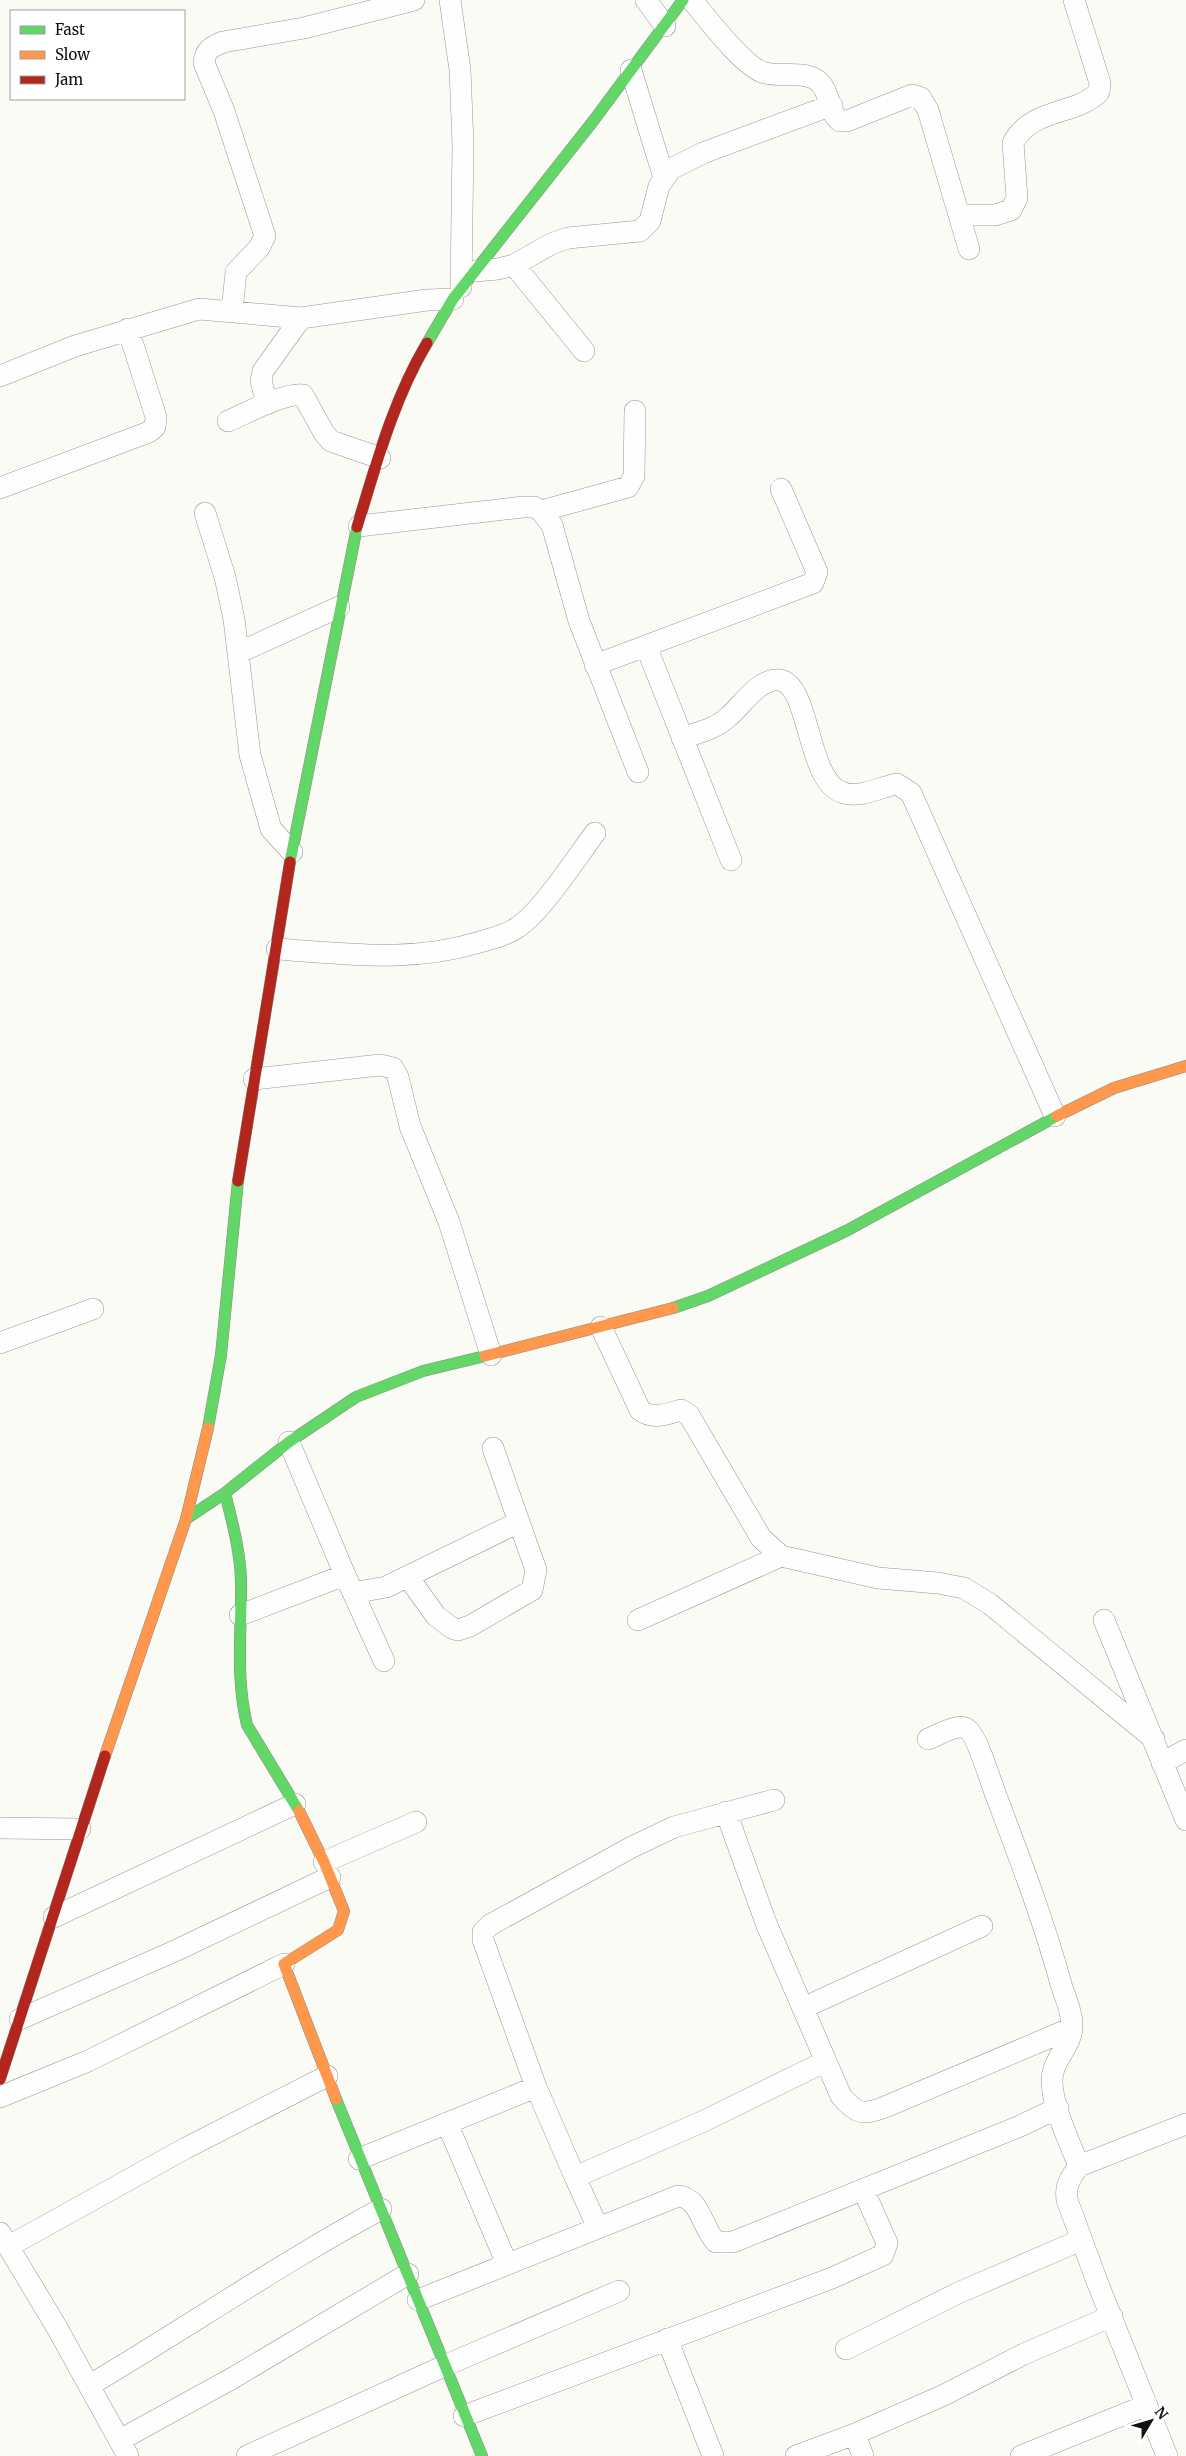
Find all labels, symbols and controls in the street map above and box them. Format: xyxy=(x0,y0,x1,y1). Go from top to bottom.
legend xyxy=(10,10,185,100)
text: Fast xyxy=(55,20,85,39)
text: Slow xyxy=(55,45,90,64)
text: Jam xyxy=(54,70,83,89)
north arrow xyxy=(1126,2396,1176,2446)
text: N xyxy=(1151,2403,1172,2423)

